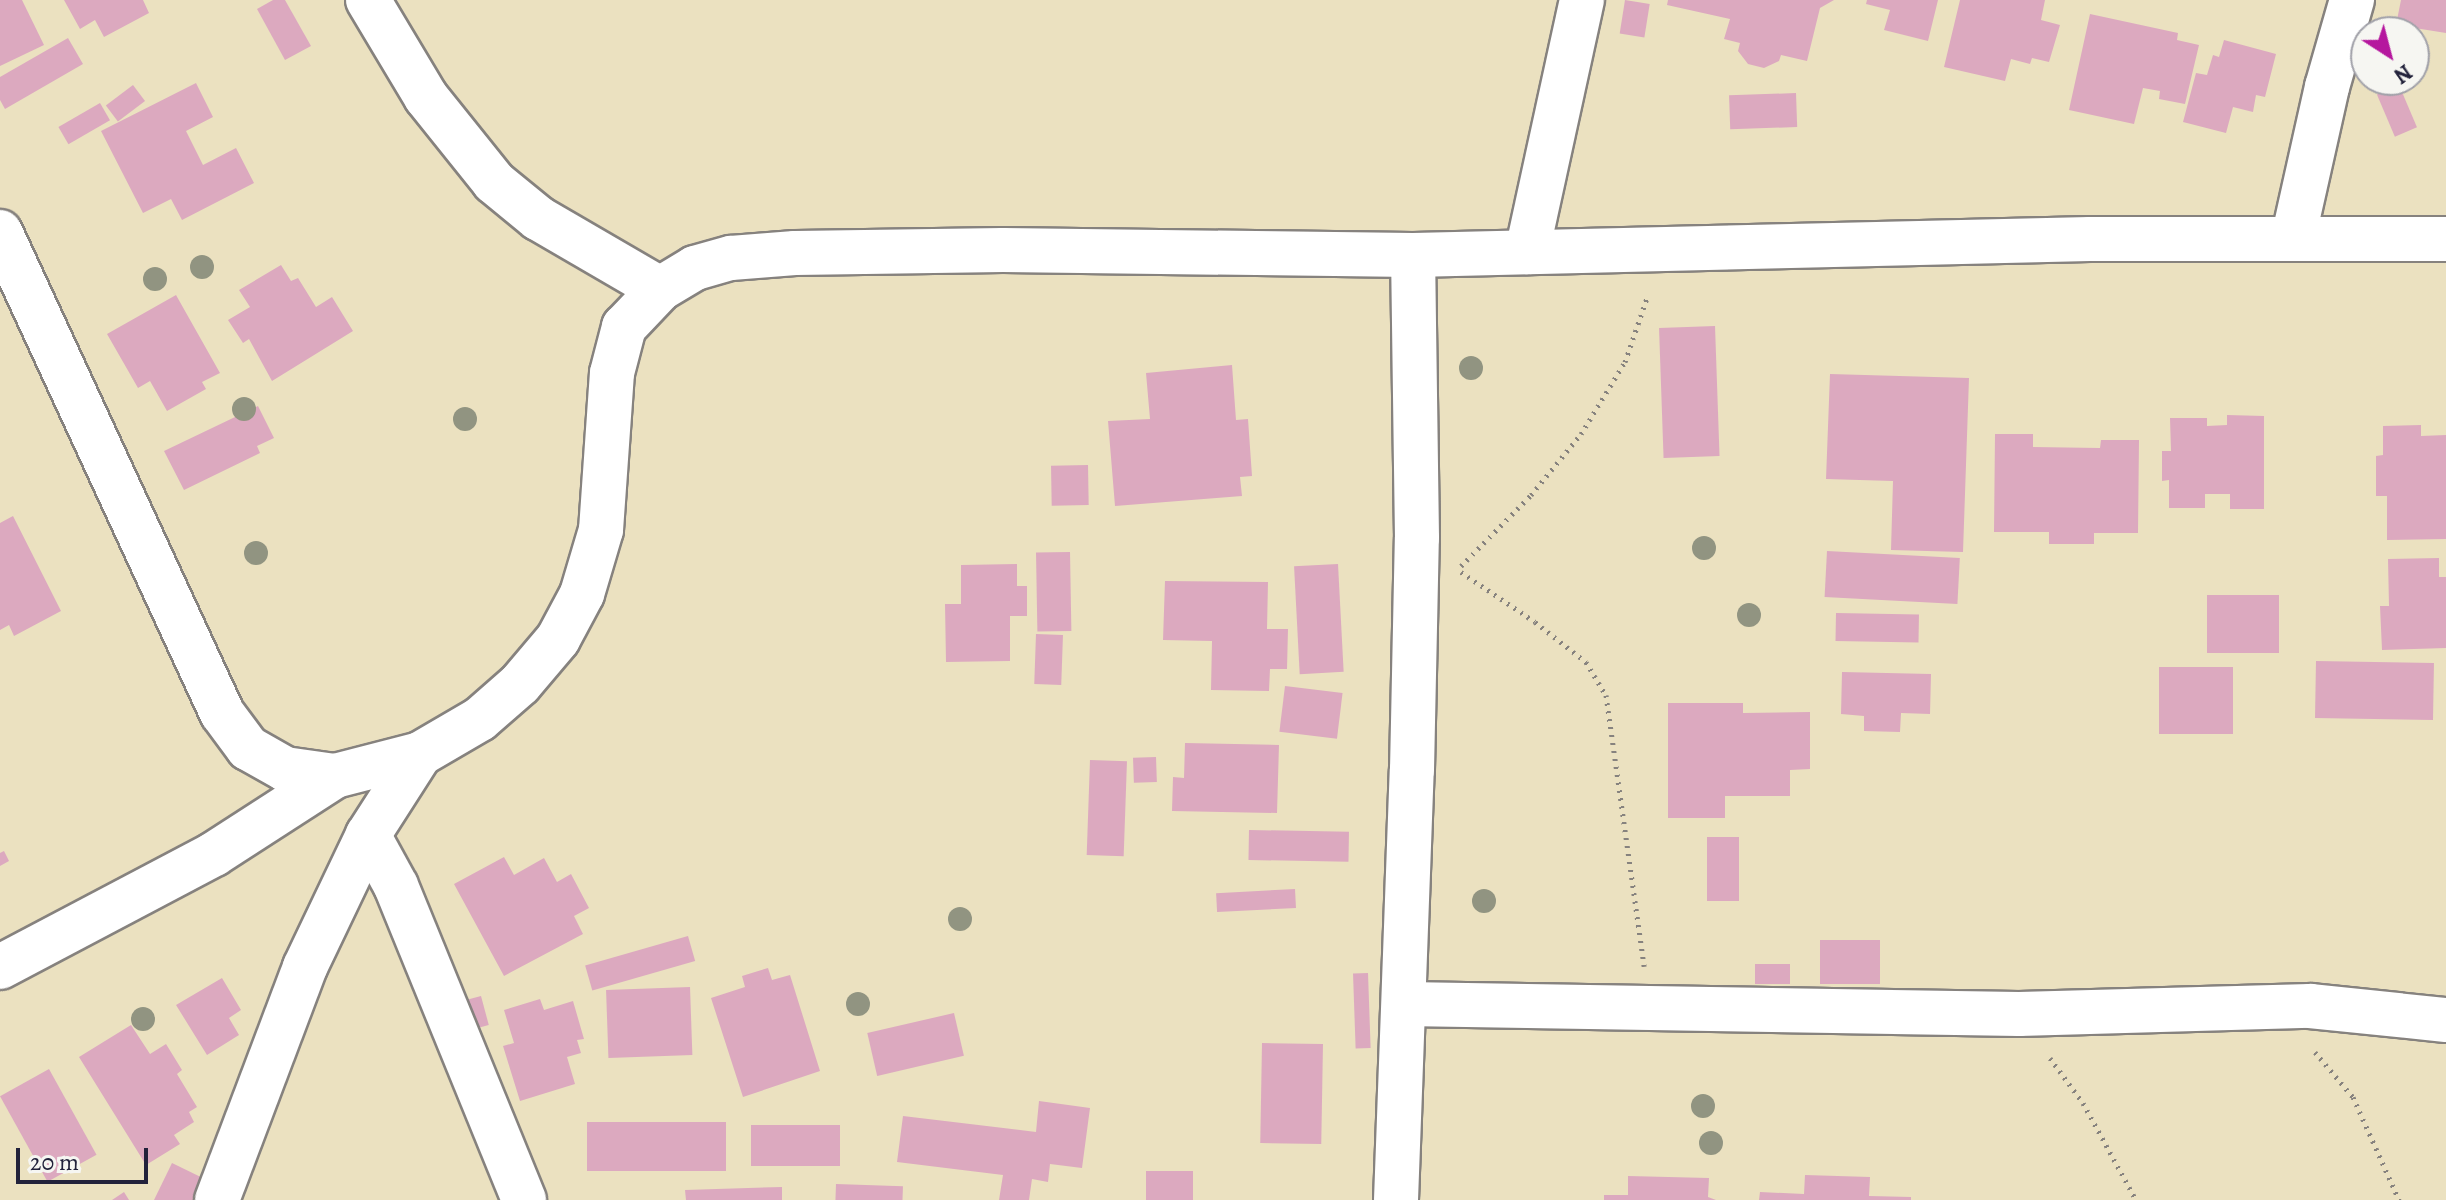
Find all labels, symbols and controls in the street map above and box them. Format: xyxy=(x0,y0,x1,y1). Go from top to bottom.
north arrow xyxy=(2350,16,2430,96)
text: N xyxy=(2388,57,2418,91)
scale bar xyxy=(20,1132,152,1182)
text: 20 m xyxy=(30,1146,79,1178)

